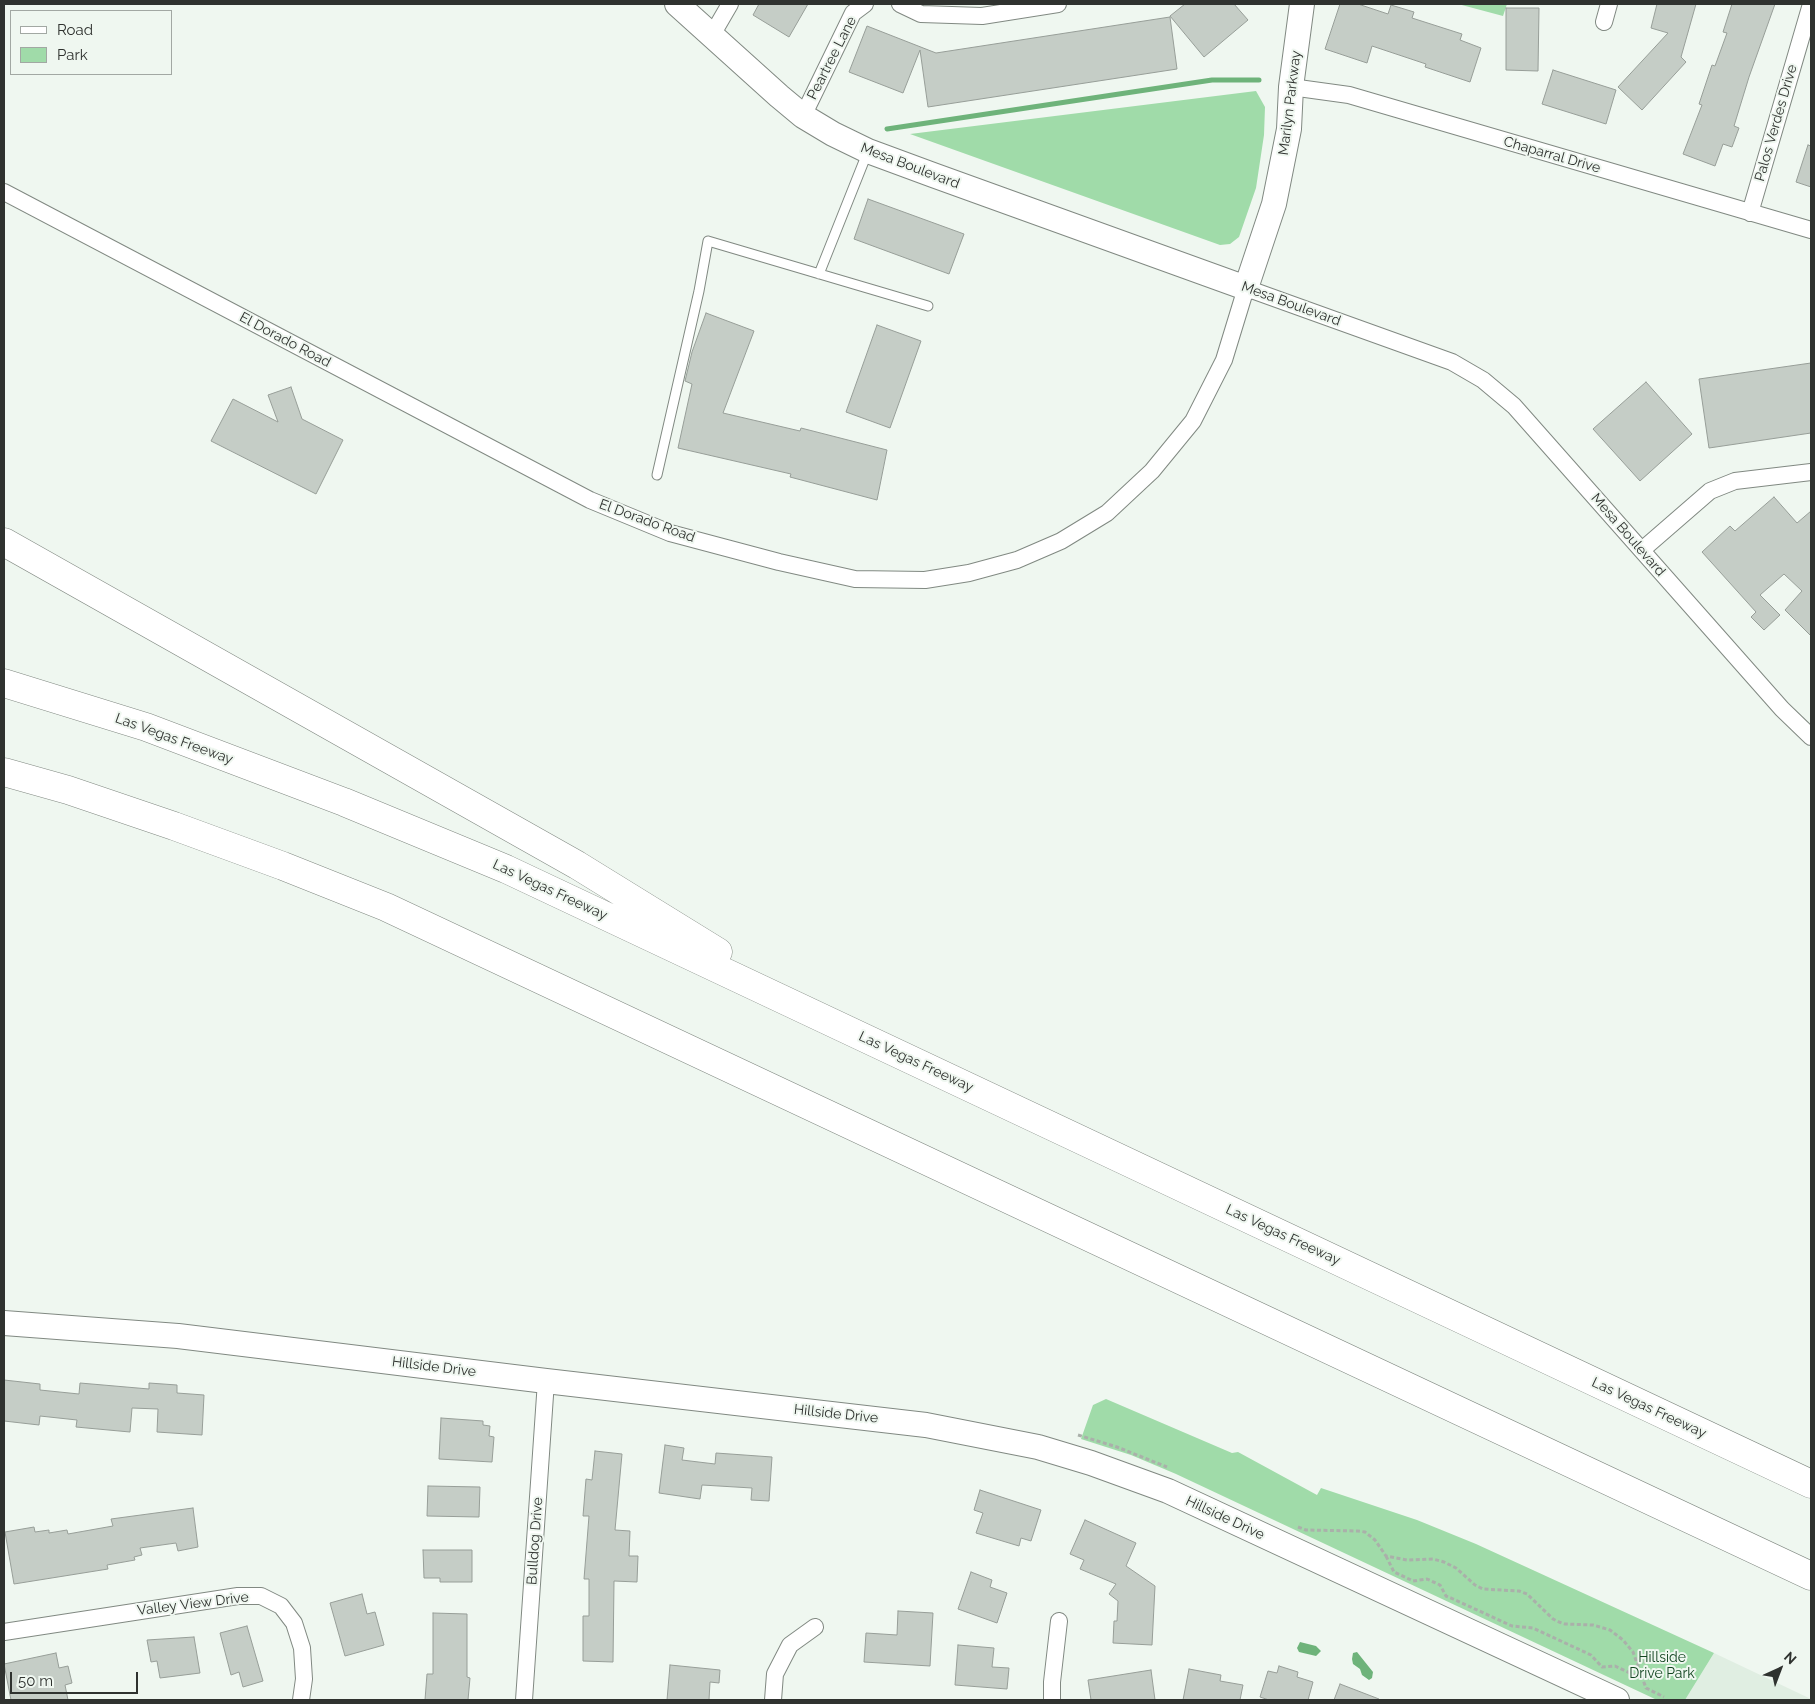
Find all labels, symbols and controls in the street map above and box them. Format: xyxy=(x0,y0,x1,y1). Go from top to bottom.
legend xyxy=(10,10,172,75)
street label: Peartree Lane xyxy=(804,14,860,102)
text: Road xyxy=(57,21,93,39)
text: Park xyxy=(57,46,88,64)
street label: Marilyn Parkway xyxy=(1275,50,1305,156)
street label: Palos Verdes Drive xyxy=(1751,63,1801,183)
street label: Chaparral Drive xyxy=(1502,133,1602,177)
street label: Mesa Boulevard xyxy=(858,139,962,193)
street label: Mesa Boulevard xyxy=(1239,278,1343,330)
street label: El Dorado Road xyxy=(236,309,334,371)
street label: Mesa Boulevard xyxy=(1587,490,1669,580)
street label: El Dorado Road xyxy=(597,496,697,546)
street label: Las Vegas Freeway xyxy=(113,710,235,768)
street label: Las Vegas Freeway xyxy=(490,856,610,924)
street label: Las Vegas Freeway xyxy=(856,1028,976,1096)
street label: Las Vegas Freeway xyxy=(1223,1201,1343,1269)
street label: Hillside Drive xyxy=(391,1354,477,1380)
street label: Las Vegas Freeway xyxy=(1589,1374,1709,1442)
street label: Hillside Drive xyxy=(793,1401,879,1427)
street label: Hillside Drive xyxy=(1183,1492,1267,1544)
street label: Bulldog Drive xyxy=(524,1497,546,1585)
street label: Valley View Drive xyxy=(136,1589,250,1619)
north arrow xyxy=(1755,1644,1805,1694)
text: N xyxy=(1781,1649,1800,1668)
park label: Hillside Drive Park xyxy=(1629,1650,1695,1682)
scale bar xyxy=(12,1662,140,1694)
text: 50 m xyxy=(18,1672,53,1690)

